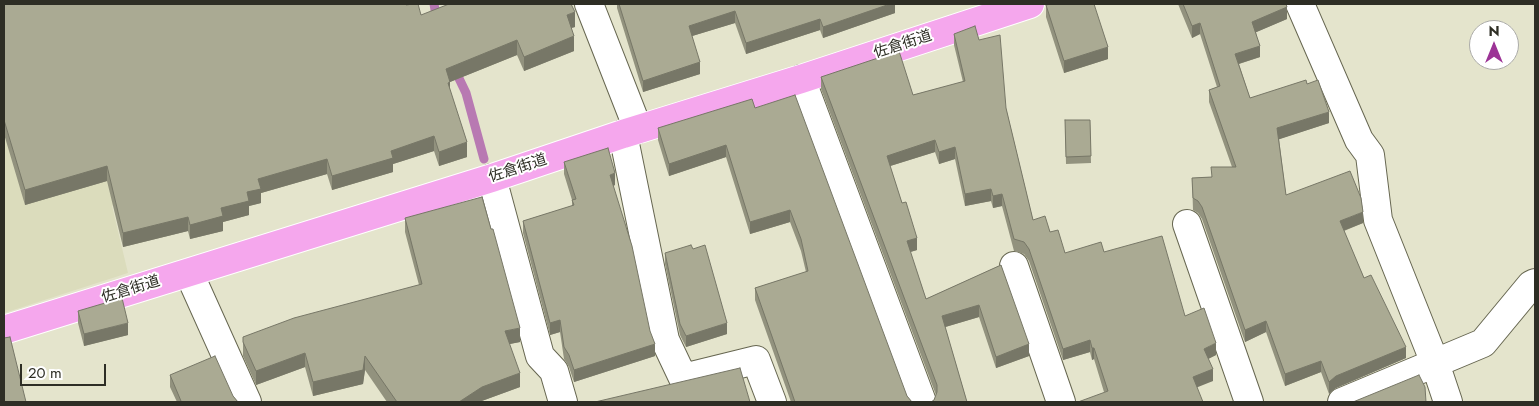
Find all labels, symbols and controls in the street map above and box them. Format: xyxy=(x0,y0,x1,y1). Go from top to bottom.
north arrow xyxy=(1469,20,1519,70)
text: N xyxy=(1488,21,1500,41)
street label: 佐倉街道 xyxy=(872,27,934,63)
street label: 佐倉街道 xyxy=(487,151,549,187)
street label: 佐倉街道 xyxy=(100,273,162,307)
scale bar xyxy=(22,354,109,386)
text: 20 m xyxy=(28,362,62,384)

